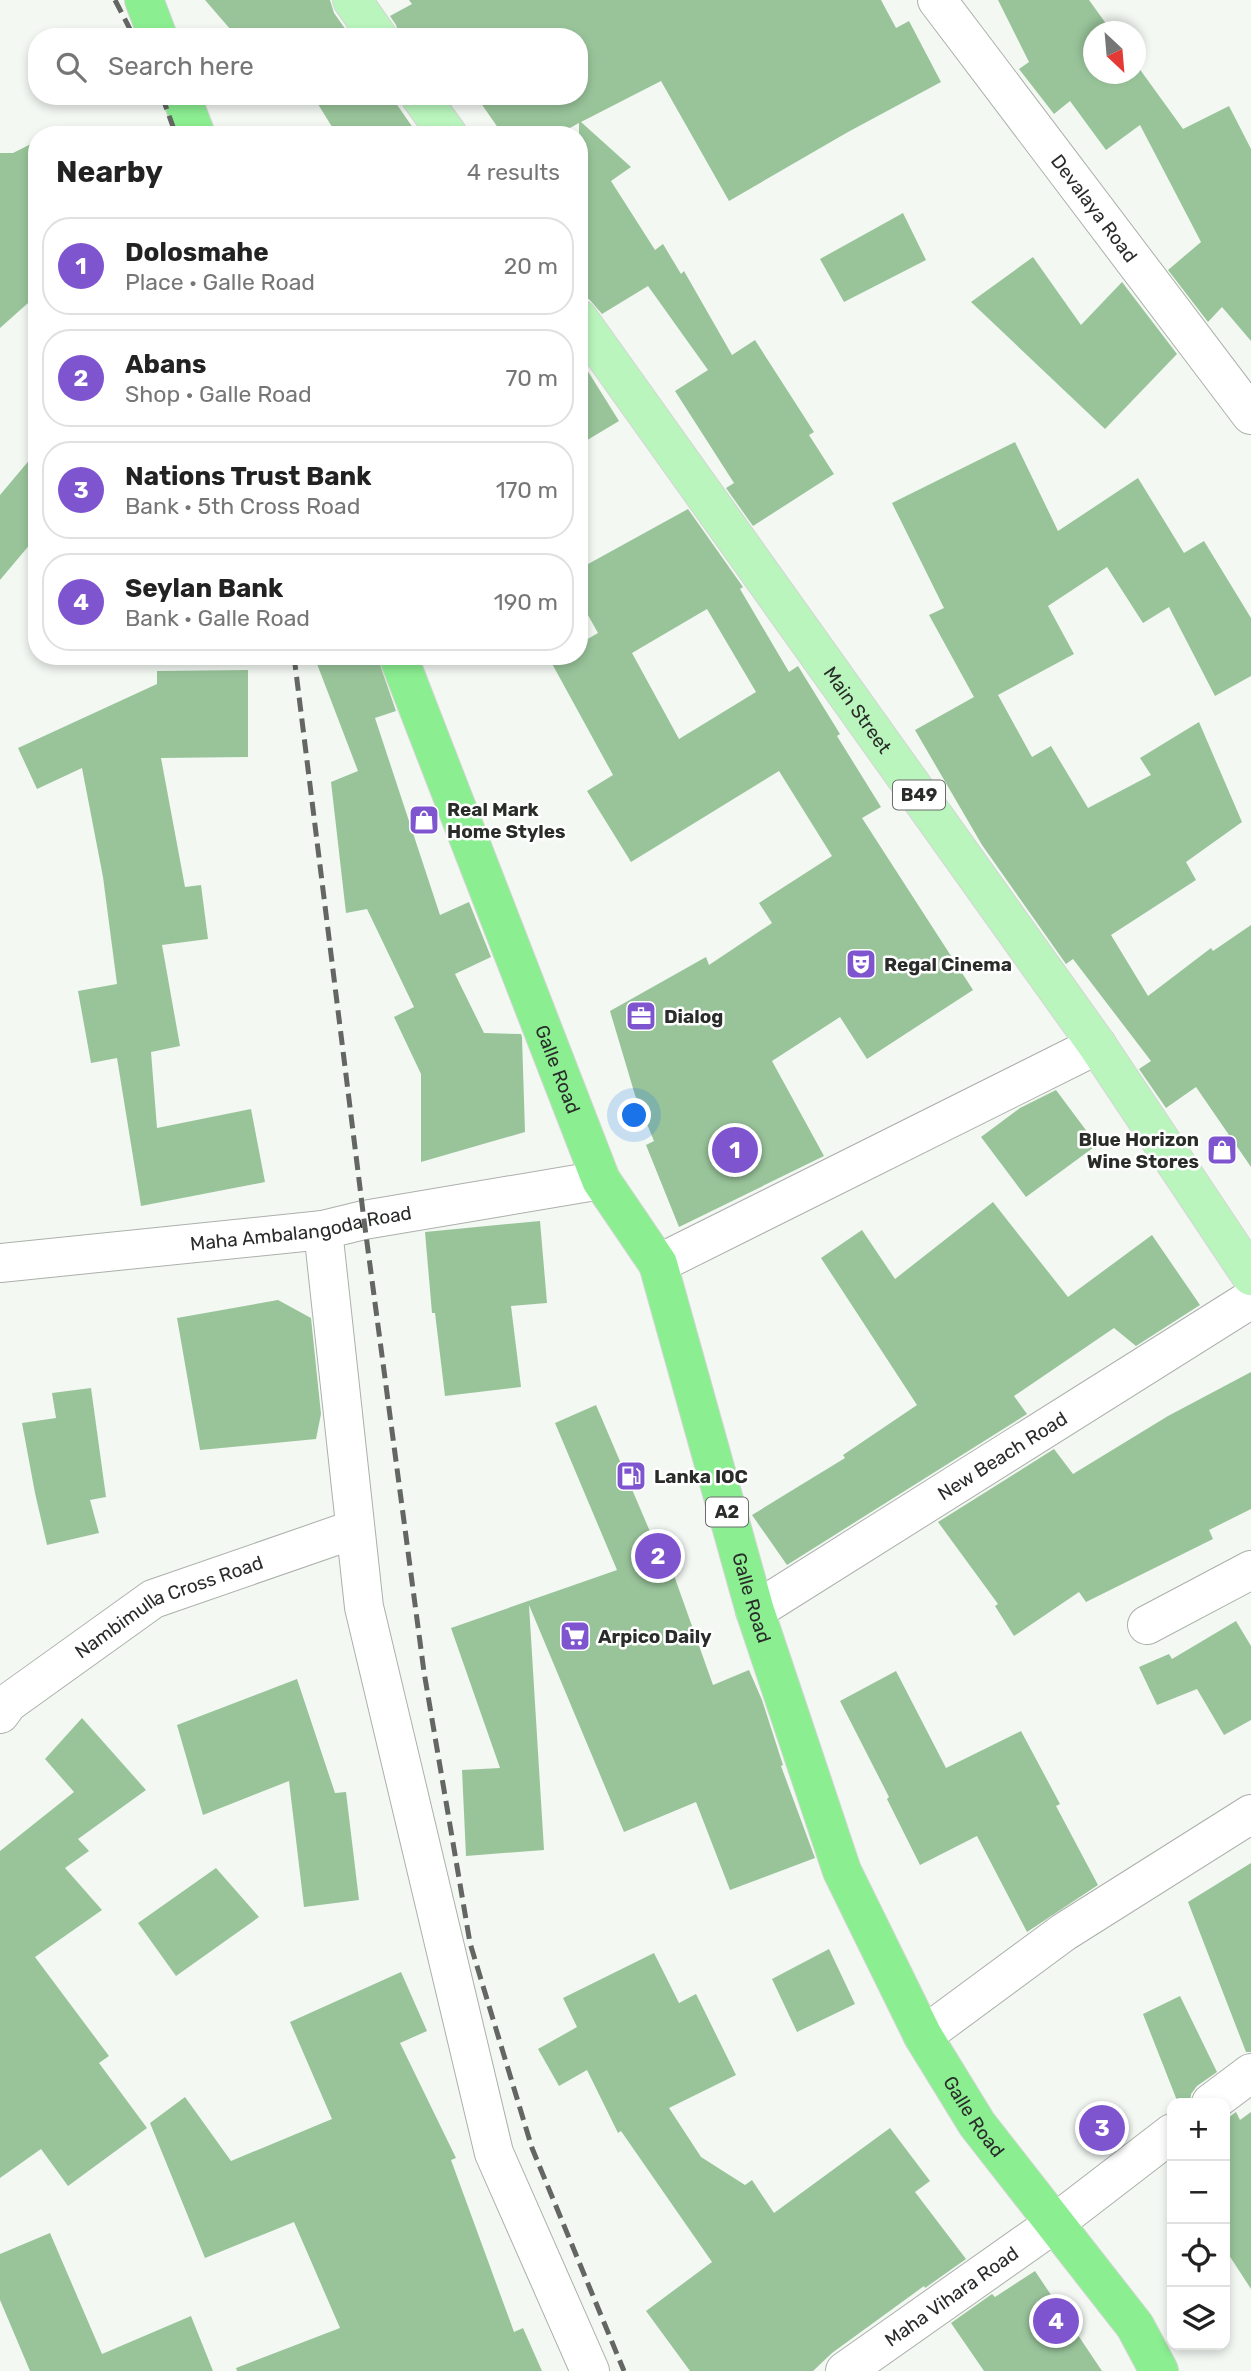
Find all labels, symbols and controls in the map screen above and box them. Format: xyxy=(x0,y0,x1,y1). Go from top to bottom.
north arrow xyxy=(1083,21,1146,84)
search box xyxy=(28,28,588,105)
icon: search xyxy=(52,48,90,86)
text: Search here xyxy=(108,51,254,82)
street label: Devalaya Road xyxy=(1046,150,1143,267)
text: Nearby xyxy=(56,154,163,190)
text: 4 results xyxy=(467,158,560,186)
text: Dolosmahe xyxy=(125,237,269,268)
text: 1 xyxy=(75,252,87,280)
text: 20 m xyxy=(504,252,558,280)
text: Place · Galle Road xyxy=(125,268,315,296)
text: Abans xyxy=(125,349,206,380)
text: 2 xyxy=(74,364,88,392)
text: 70 m xyxy=(506,364,558,392)
text: Shop · Galle Road xyxy=(125,380,312,408)
text: Nations Trust Bank xyxy=(125,461,371,492)
text: 3 xyxy=(73,476,89,504)
text: 170 m xyxy=(496,476,558,504)
text: Bank · 5th Cross Road xyxy=(125,492,360,520)
text: Seylan Bank xyxy=(125,573,283,604)
text: 4 xyxy=(73,588,89,616)
text: 190 m xyxy=(494,588,558,616)
text: Bank · Galle Road xyxy=(125,604,310,632)
street label: Main Street xyxy=(819,662,897,758)
road number: B49 xyxy=(893,780,945,810)
place label: Real Mark Home Styles xyxy=(447,798,566,843)
shop icon: Real Mark Home Styles xyxy=(407,803,441,837)
theatre icon: Regal Cinema xyxy=(844,947,878,981)
place label: Regal Cinema xyxy=(884,953,1012,976)
office icon: Dialog xyxy=(624,999,658,1033)
place label: Dialog xyxy=(664,1005,723,1028)
street label: Galle Road xyxy=(531,1022,586,1117)
your location xyxy=(617,1098,651,1132)
pin: 1 xyxy=(712,1124,758,1176)
place label: Blue Horizon Wine Stores xyxy=(1079,1128,1199,1173)
shop icon: Blue Horizon Wine Stores xyxy=(1205,1133,1239,1167)
street label: Maha Ambalangoda Road xyxy=(189,1201,413,1255)
street label: New Beach Road xyxy=(933,1406,1071,1505)
fuel station icon: Lanka IOC xyxy=(614,1459,648,1493)
place label: Lanka IOC xyxy=(654,1465,748,1488)
road number: A2 xyxy=(706,1498,748,1526)
pin: 2 xyxy=(635,1530,681,1582)
street label: Nambimulla Cross Road xyxy=(70,1550,266,1663)
street label: Galle Road xyxy=(728,1550,776,1646)
supermarket icon: Arpico Daily xyxy=(558,1619,592,1653)
place label: Arpico Daily xyxy=(598,1625,712,1648)
street label: Galle Road xyxy=(939,2072,1010,2161)
map controls xyxy=(1167,2098,1230,2350)
button: + xyxy=(1167,2098,1230,2161)
pin: 3 xyxy=(1079,2102,1125,2154)
button: − xyxy=(1167,2161,1230,2224)
button: locate xyxy=(1167,2224,1230,2287)
street label: Maha Vihara Road xyxy=(880,2241,1023,2351)
button: layers xyxy=(1167,2287,1230,2350)
pin: 4 xyxy=(1033,2295,1079,2347)

